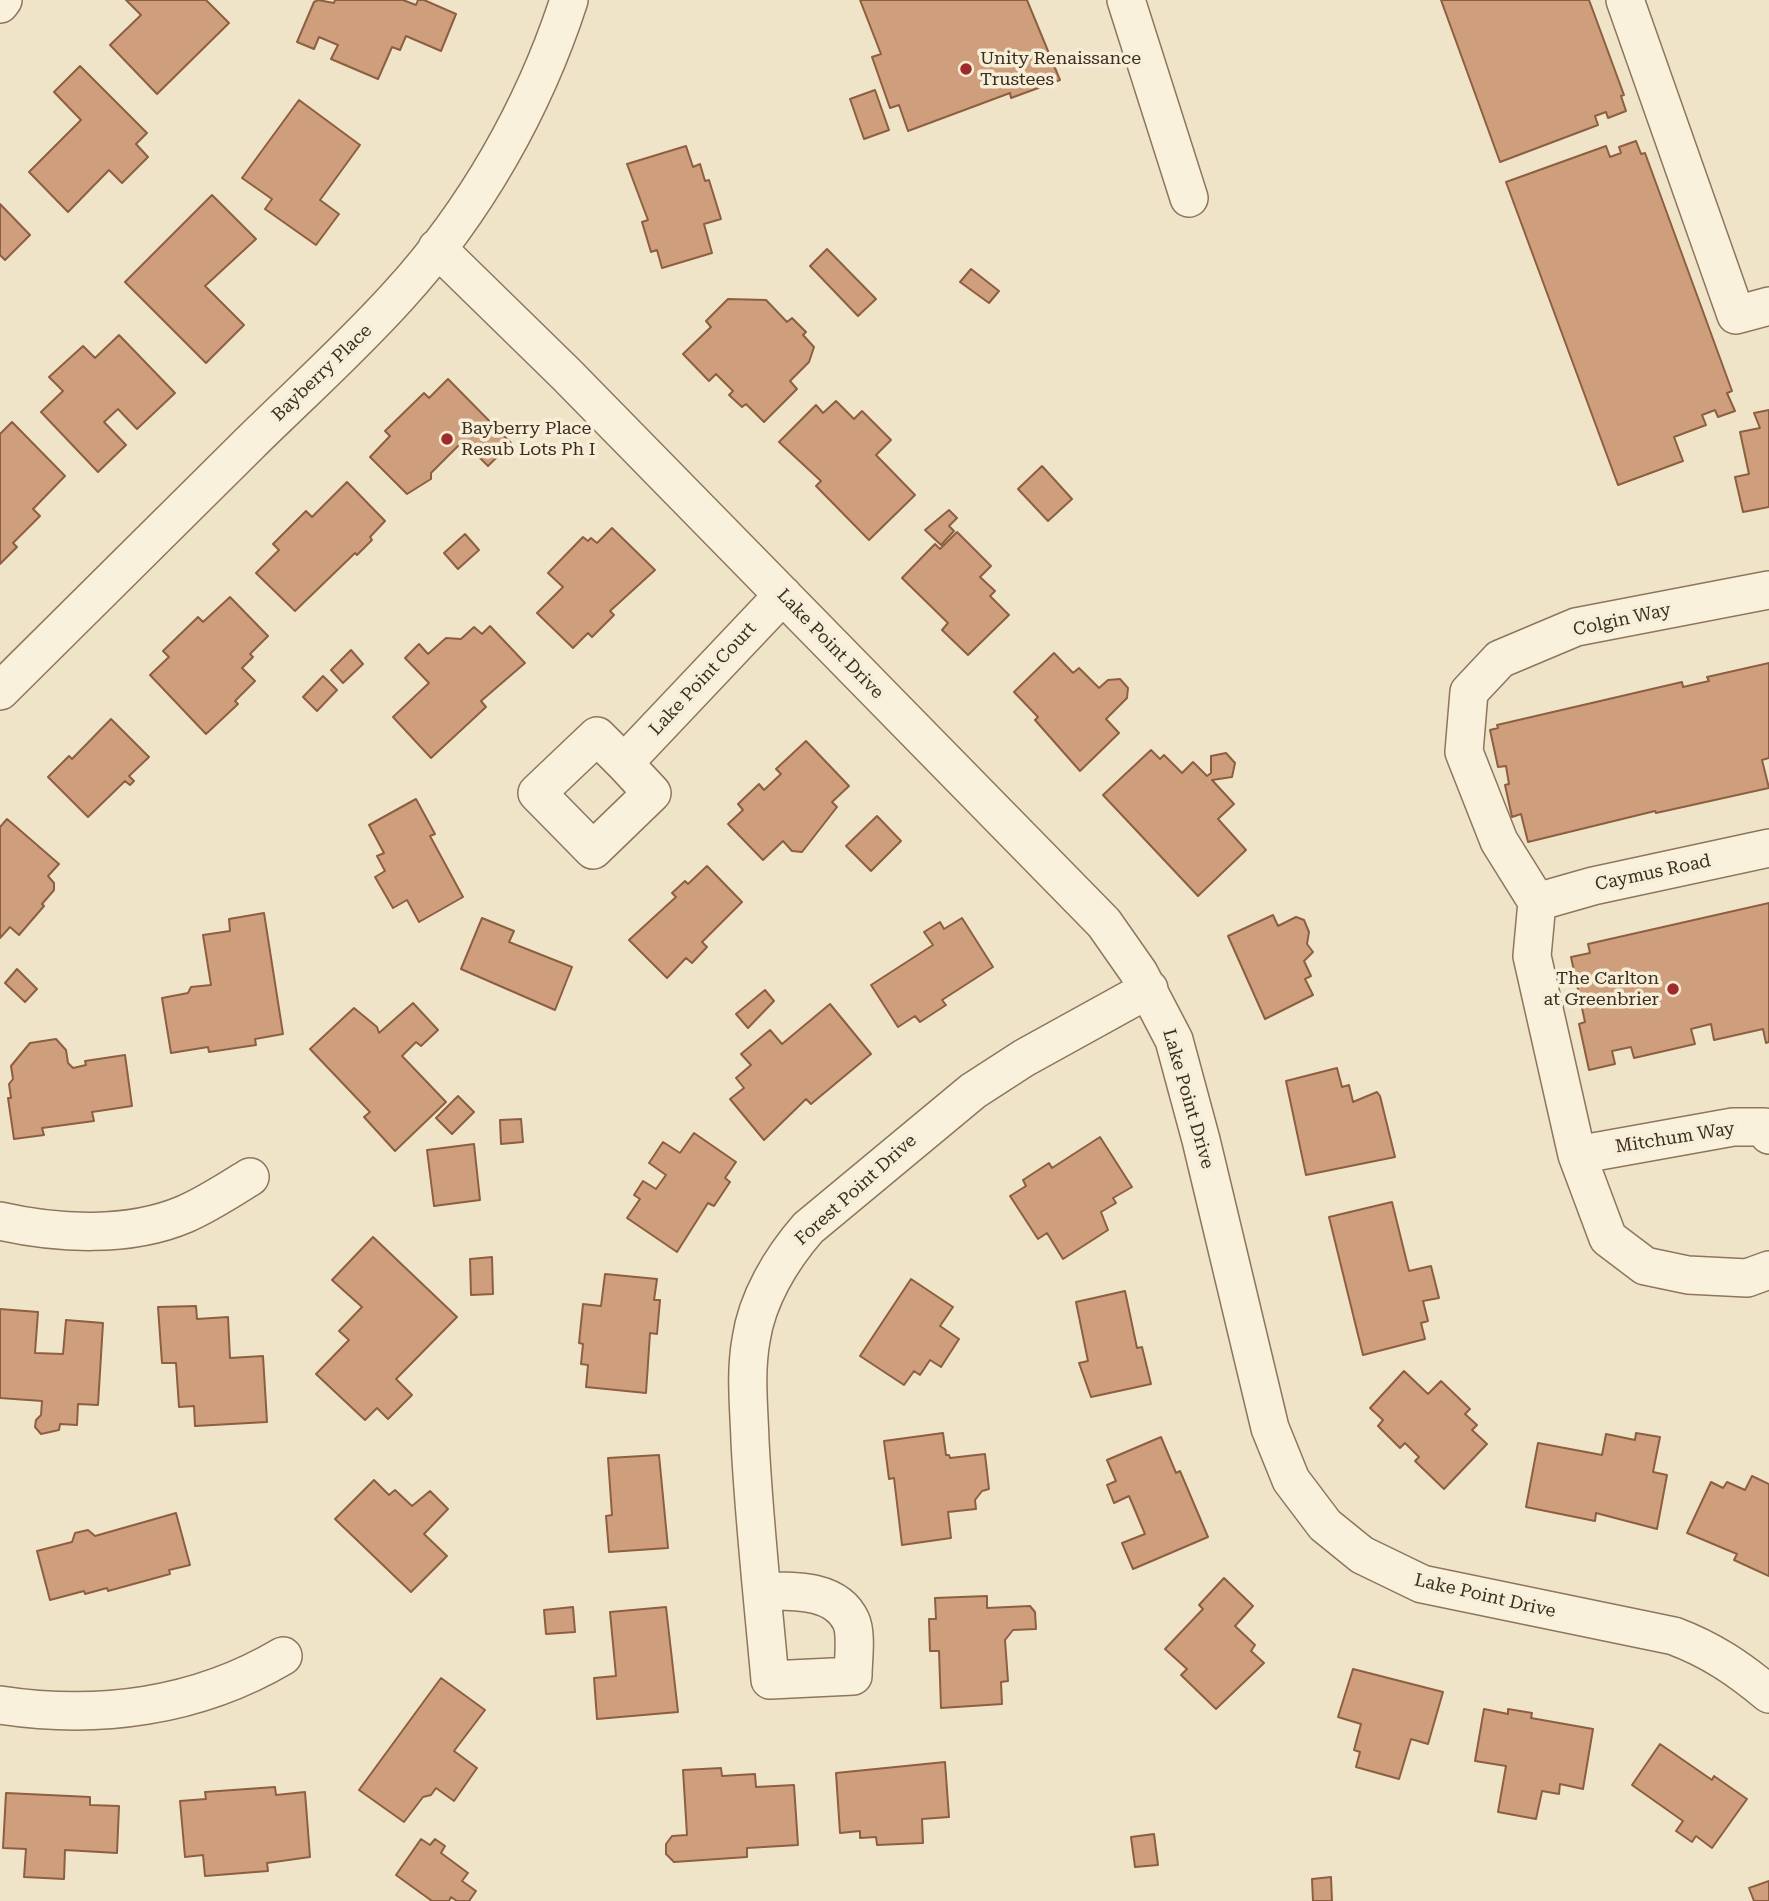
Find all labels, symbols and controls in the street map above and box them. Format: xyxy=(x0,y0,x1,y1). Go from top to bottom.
place label: Unity Renaissance Trustees xyxy=(980,48,1141,90)
marker: Unity Renaissance Trustees xyxy=(958,61,974,77)
street label: Bayberry Place xyxy=(268,320,376,426)
place label: Bayberry Place Resub Lots Ph I xyxy=(461,418,595,460)
marker: Bayberry Place Resub Lots Ph I xyxy=(439,431,455,447)
street label: Lake Point Drive xyxy=(772,585,888,703)
street label: Colgin Way xyxy=(1571,599,1673,641)
street label: Lake Point Court xyxy=(645,618,761,740)
street label: Caymus Road xyxy=(1593,850,1713,896)
place label: The Carlton at Greenbrier xyxy=(1544,968,1659,1010)
marker: The Carlton at Greenbrier xyxy=(1665,981,1681,997)
street label: Lake Point Drive xyxy=(1158,1027,1218,1171)
street label: Mitchum Way xyxy=(1614,1118,1736,1158)
street label: Forest Point Drive xyxy=(791,1130,921,1250)
street label: Lake Point Drive xyxy=(1412,1569,1558,1623)

